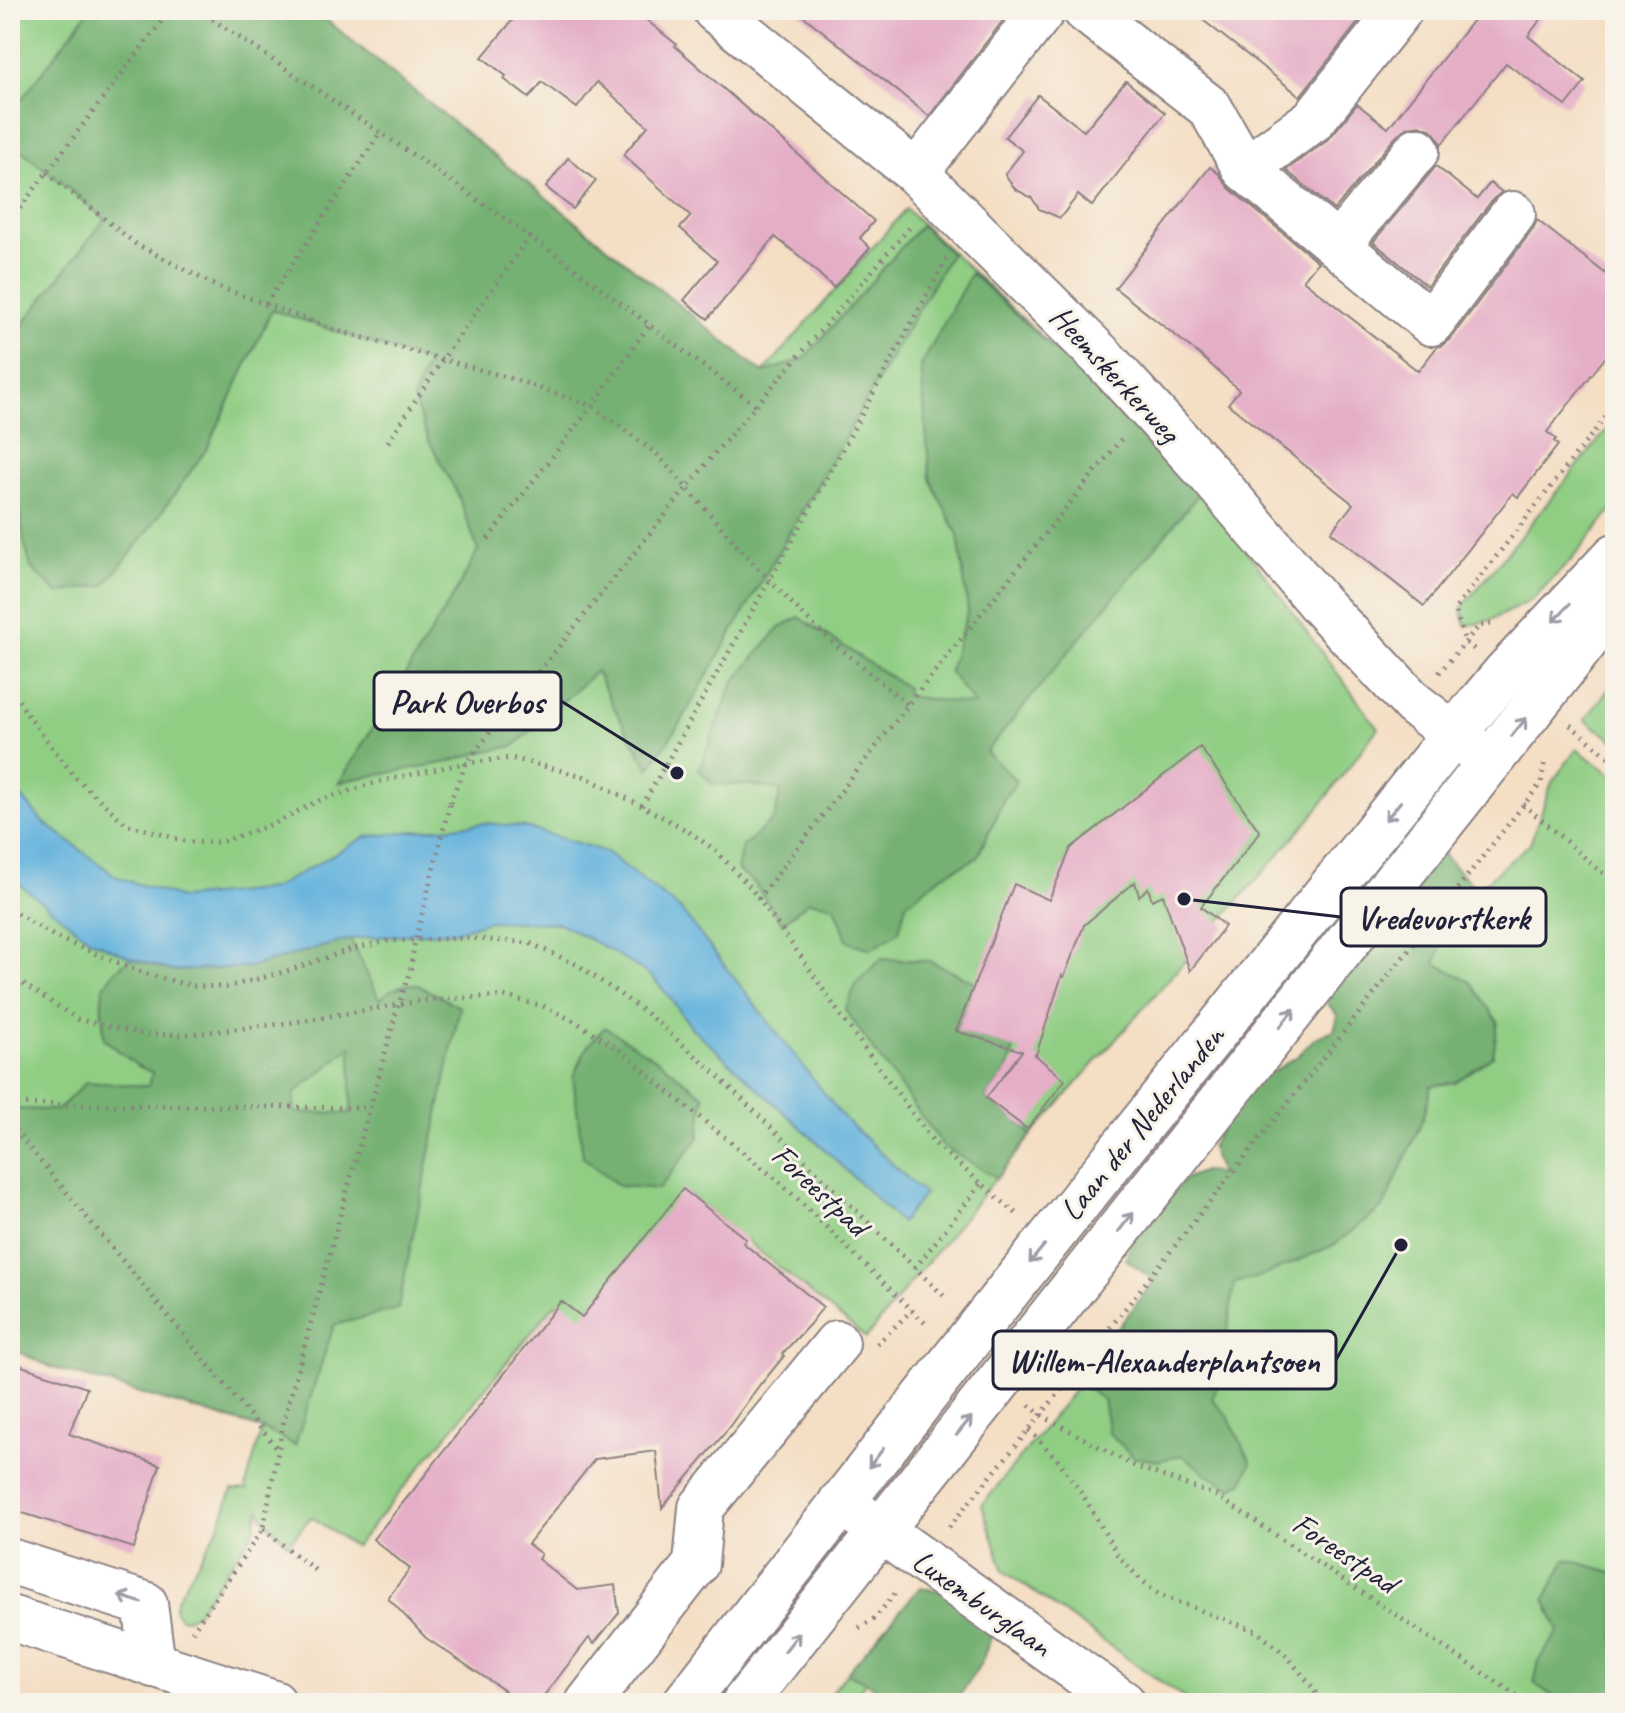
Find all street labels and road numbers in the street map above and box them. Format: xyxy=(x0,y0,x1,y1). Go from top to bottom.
street label: Heemskerkerweg xyxy=(1041,297,1191,453)
street label: Laan der Nederlanden xyxy=(1051,1016,1234,1229)
street label: Foreestpad xyxy=(763,1135,881,1249)
street label: Foreestpad xyxy=(1285,1503,1410,1606)
street label: Luxemburglaan xyxy=(904,1540,1061,1667)

